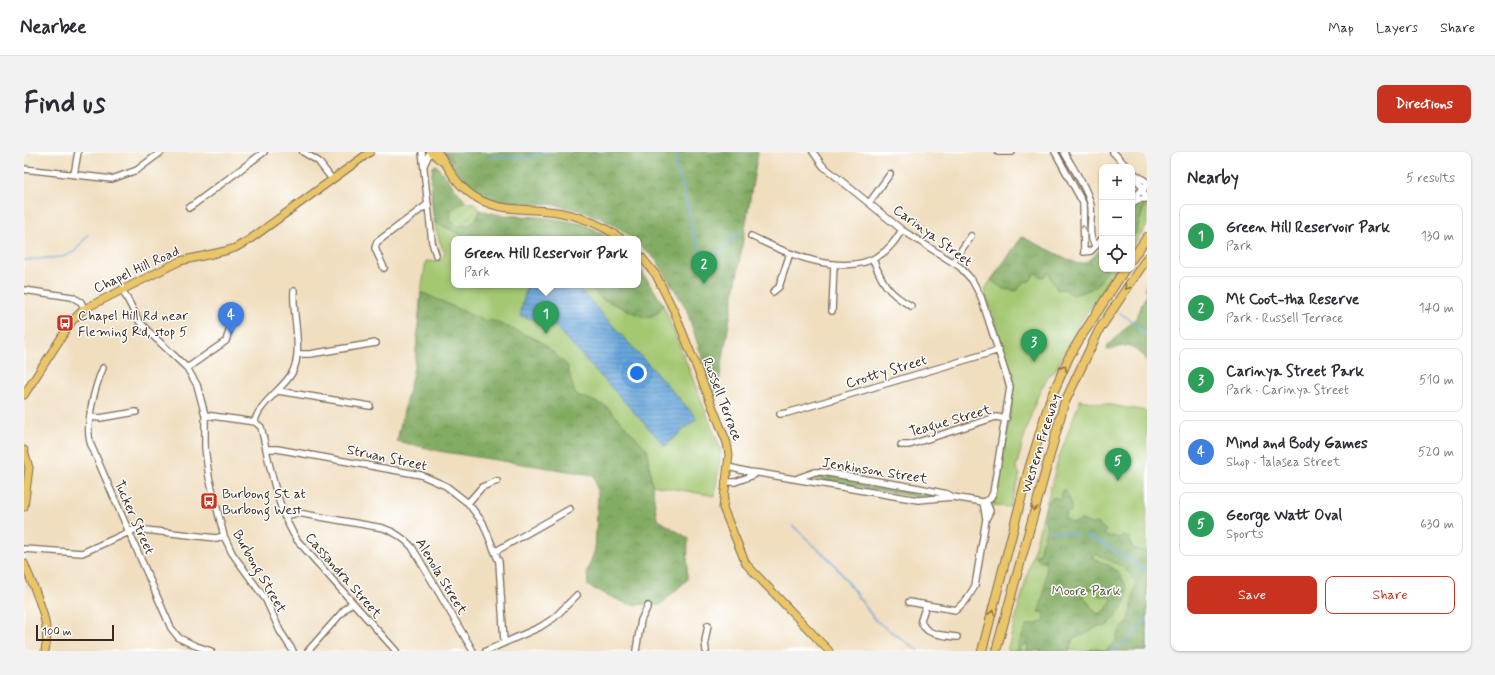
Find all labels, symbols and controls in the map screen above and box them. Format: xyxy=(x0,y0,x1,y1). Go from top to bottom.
text: Nearbee xyxy=(20,15,86,40)
text: Map xyxy=(1328,19,1354,37)
text: Layers xyxy=(1376,19,1418,37)
text: Share xyxy=(1440,19,1475,37)
button: Directions xyxy=(1377,85,1471,123)
text: Find us xyxy=(24,86,105,123)
map controls xyxy=(1099,164,1135,272)
button: + xyxy=(1099,164,1135,200)
text: Nearby xyxy=(1187,167,1239,189)
text: 5 results xyxy=(1406,170,1455,187)
button: − xyxy=(1099,200,1135,236)
street label: Carinya Street xyxy=(889,201,976,271)
text: Green Hill Reservoir Park xyxy=(1226,218,1390,238)
one-way arrow xyxy=(1079,225,1087,231)
text: 1 xyxy=(1198,228,1204,245)
text: 130 m xyxy=(1421,228,1454,245)
popup xyxy=(451,236,641,288)
button: locate xyxy=(1099,236,1135,272)
text: Park xyxy=(1226,238,1252,255)
street label: Chapel Hill Road xyxy=(91,242,182,298)
text: Green Hill Reservoir Park xyxy=(464,244,628,264)
pin: 2 xyxy=(691,251,717,284)
text: Park xyxy=(464,264,490,281)
one-way arrow xyxy=(1124,283,1132,290)
text: Mt Coot-tha Reserve xyxy=(1226,290,1359,310)
text: 2 xyxy=(1198,300,1204,317)
text: 140 m xyxy=(1419,300,1454,317)
pin: 1 xyxy=(533,301,559,334)
pin: 4 xyxy=(218,302,244,335)
place label: Chapel Hill Rd near Fleming Rd, stop 5 xyxy=(78,307,188,343)
text: Park · Russell Terrace xyxy=(1226,310,1343,327)
bus stop icon: Chapel Hill Rd near Fleming Rd, stop 5 xyxy=(55,313,75,333)
pin: 3 xyxy=(1021,329,1047,362)
street label: Crotty Street xyxy=(844,351,929,393)
street label: Russell Terrace xyxy=(698,355,746,444)
text: Carinya Street Park xyxy=(1226,362,1364,382)
your location xyxy=(627,363,647,383)
one-way arrow xyxy=(1059,365,1067,372)
text: 3 xyxy=(1198,372,1204,389)
text: 510 m xyxy=(1419,372,1454,389)
text: Park · Carinya Street xyxy=(1226,382,1349,399)
street label: Western Freeway xyxy=(1017,391,1065,495)
street label: Teague Street xyxy=(907,400,995,443)
text: Mind and Body Games xyxy=(1226,434,1368,454)
street label: Struan Street xyxy=(345,441,428,475)
text: 4 xyxy=(1197,444,1205,461)
text: 520 m xyxy=(1418,444,1454,461)
pin: 5 xyxy=(1105,448,1131,481)
street label: Jenkinson Street xyxy=(821,454,930,488)
text: Shop · Talasea Street xyxy=(1226,454,1340,471)
street label: Tucker Street xyxy=(110,477,158,557)
place label: Burbong St at Burbong West xyxy=(222,485,306,521)
bus stop icon: Burbong St at Burbong West xyxy=(199,491,219,511)
one-way arrow xyxy=(1030,505,1039,512)
text: George Watt Oval xyxy=(1226,506,1342,526)
text: 5 xyxy=(1197,516,1205,533)
text: 630 m xyxy=(1420,516,1454,533)
text: Sports xyxy=(1226,526,1264,543)
street label: Burbong Street xyxy=(226,527,290,618)
street label: Cassandra Street xyxy=(301,529,386,623)
street label: Alenola Street xyxy=(411,535,471,619)
button: Save xyxy=(1187,576,1317,614)
button: Share xyxy=(1325,576,1455,614)
park label: Moore Park xyxy=(1051,582,1121,600)
one-way arrow xyxy=(987,610,996,617)
scale bar xyxy=(36,623,114,642)
text: 100 m xyxy=(42,625,72,639)

